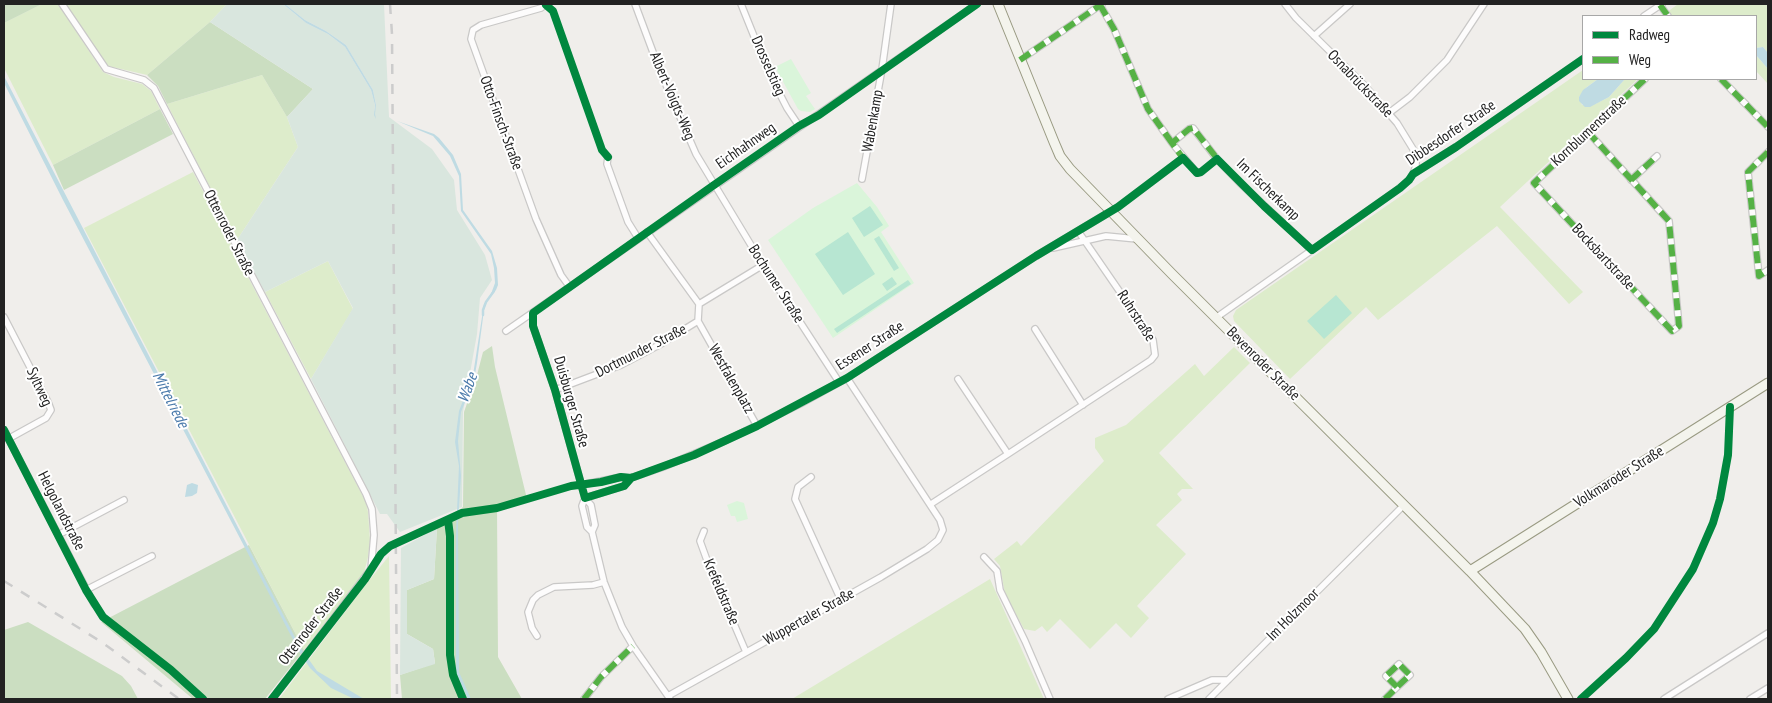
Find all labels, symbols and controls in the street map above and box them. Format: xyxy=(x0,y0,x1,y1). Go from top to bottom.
legend xyxy=(1582,15,1757,80)
text: Radweg xyxy=(1629,25,1670,44)
street label: Drosselstieg xyxy=(747,33,789,99)
street label: Osnabrückstraße xyxy=(1323,46,1397,122)
street label: Albert-Voigts-Weg xyxy=(645,49,699,143)
text: Weg xyxy=(1629,50,1651,69)
street label: Otto-Finsch-Straße xyxy=(476,74,526,172)
street label: Wabenkamp xyxy=(859,88,887,154)
street label: Kornblumenstraße xyxy=(1548,92,1630,170)
street label: Dibbesdorfer Straße xyxy=(1403,96,1499,170)
street label: Eichhahnweg xyxy=(713,119,779,173)
street label: Im Fischerkamp xyxy=(1233,155,1303,225)
street label: Ottenroder Straße xyxy=(200,187,258,279)
street label: Bocksbartstraße xyxy=(1568,220,1638,294)
street label: Bochumer Straße xyxy=(744,242,808,326)
street label: Ruhrstraße xyxy=(1113,287,1159,345)
street label: Essener Straße xyxy=(833,317,907,375)
street label: Dortmunder Straße xyxy=(592,320,690,382)
street label: Bevenroder Straße xyxy=(1223,324,1303,404)
street label: Westfalenplatz xyxy=(704,341,758,417)
street label: Duisburger Straße xyxy=(549,354,593,450)
street label: Syltweg xyxy=(22,365,56,409)
water label: Mittelriede xyxy=(148,369,192,431)
water label: Wabe xyxy=(454,371,482,405)
street label: Volkmaroder Straße xyxy=(1571,442,1667,512)
street label: Helgolandstraße xyxy=(33,469,89,553)
street label: Krefeldstraße xyxy=(699,556,743,628)
street label: Ottenroder Straße xyxy=(275,583,347,669)
street label: Wuppertaler Straße xyxy=(760,585,858,649)
street label: Im Holzmoor xyxy=(1263,585,1323,645)

